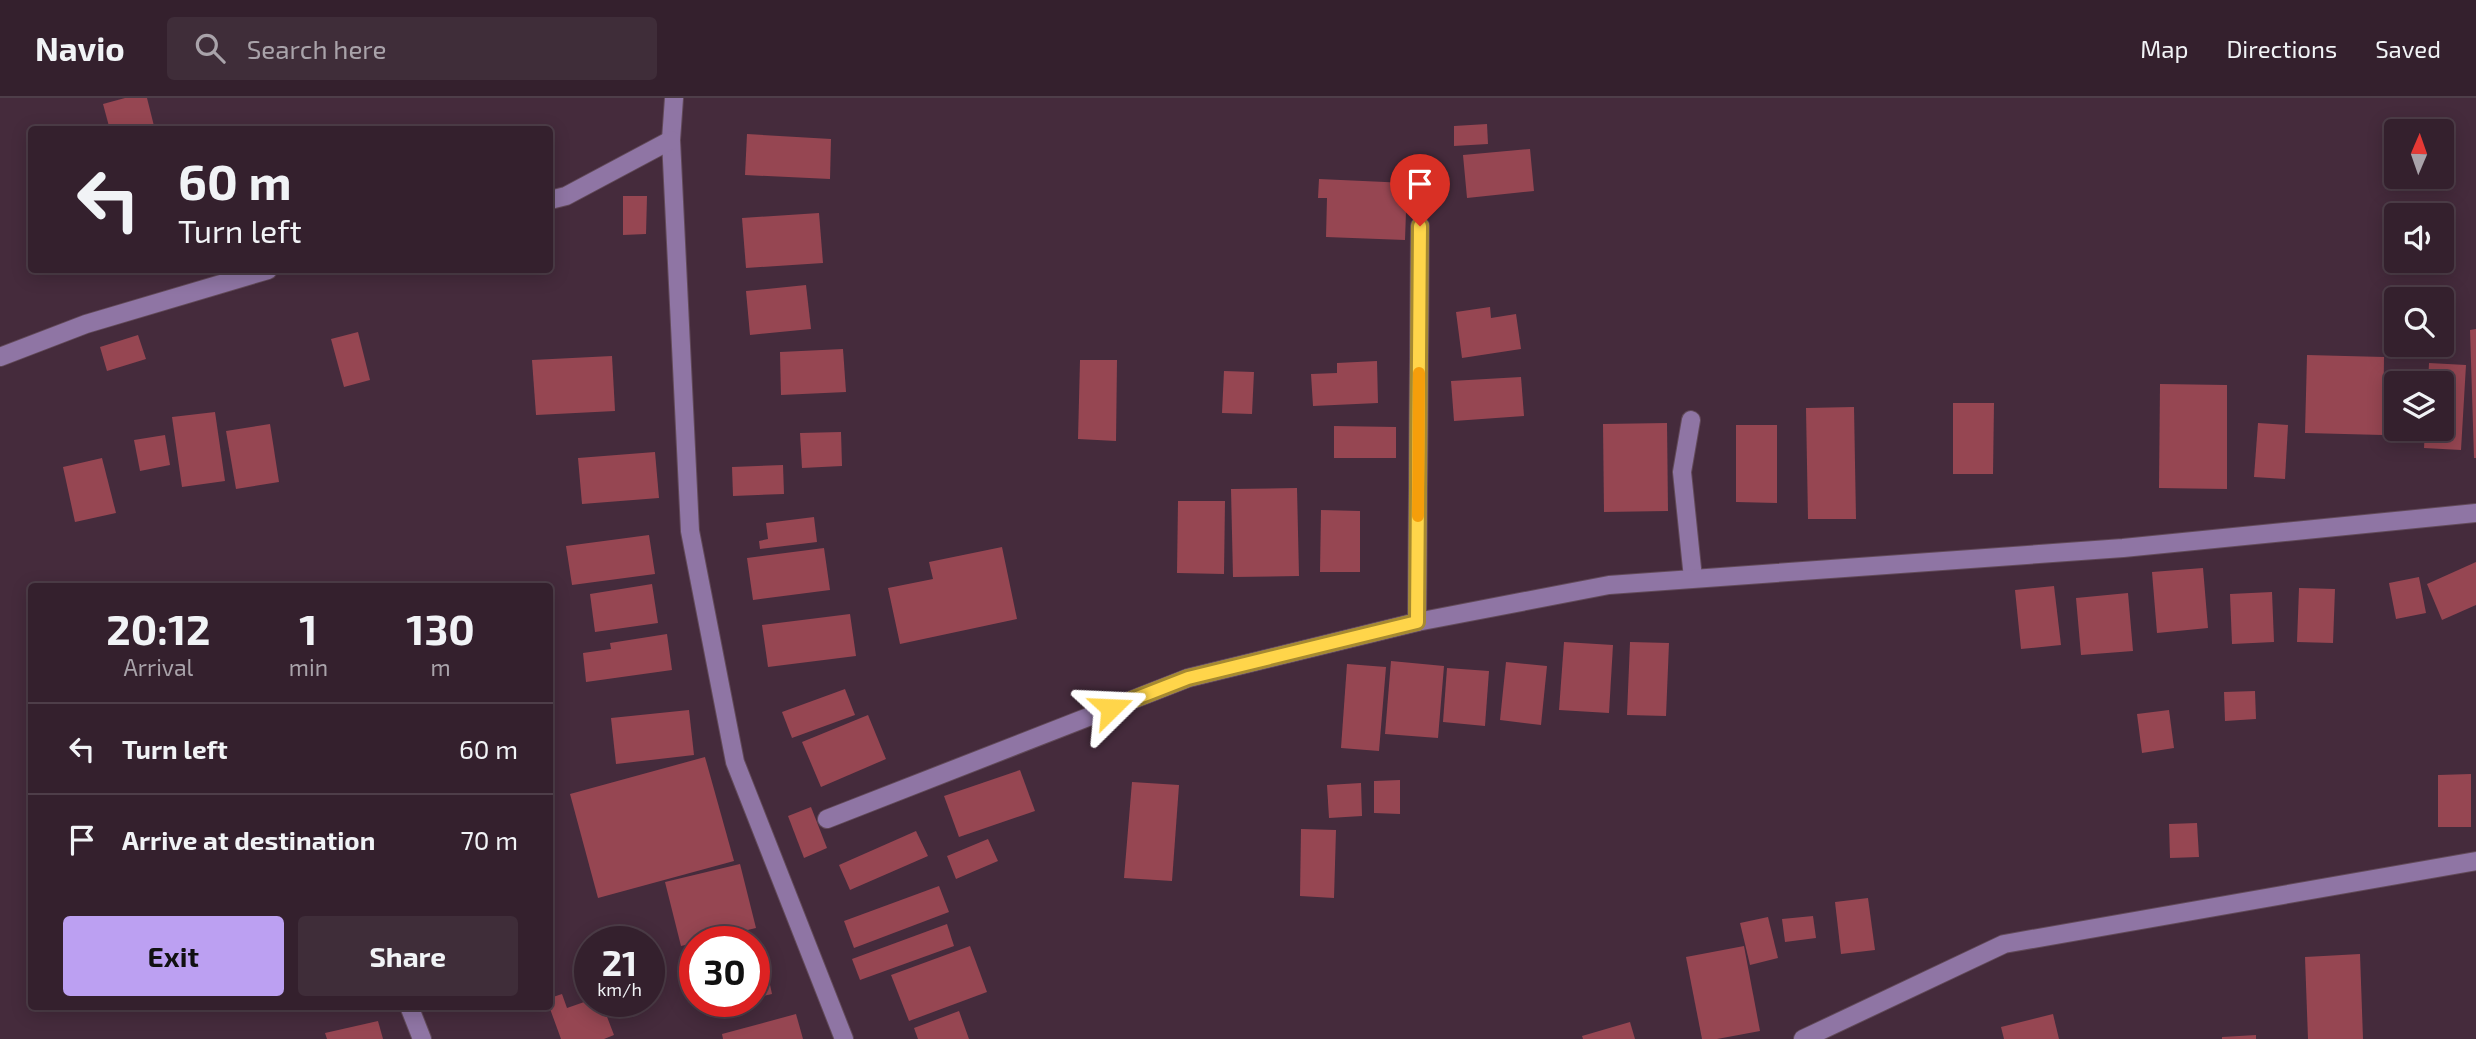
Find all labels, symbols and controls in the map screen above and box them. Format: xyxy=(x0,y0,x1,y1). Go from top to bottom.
search box xyxy=(167,17,657,80)
text: Navio xyxy=(35,28,125,68)
icon: search xyxy=(191,29,229,67)
text: Search here xyxy=(247,33,386,64)
text: Map xyxy=(2140,34,2188,63)
text: Directions xyxy=(2226,34,2337,63)
text: Saved xyxy=(2375,34,2441,63)
north arrow xyxy=(2384,119,2454,189)
map controls xyxy=(2384,119,2454,441)
text: 60 m xyxy=(178,151,292,210)
icon: left xyxy=(63,154,154,245)
pin xyxy=(1390,154,1450,226)
icon: arrive xyxy=(1401,165,1439,203)
button: sound xyxy=(2384,203,2454,273)
text: Turn left xyxy=(178,211,302,249)
button: search xyxy=(2384,287,2454,357)
button: layers xyxy=(2384,371,2454,441)
text: 20:12 xyxy=(106,603,211,653)
text: 1 xyxy=(299,603,317,653)
text: 130 xyxy=(406,603,475,653)
text: Arrival xyxy=(123,653,193,681)
text: min xyxy=(289,653,328,681)
text: m xyxy=(430,653,451,681)
position arrow xyxy=(1074,671,1148,745)
icon: left xyxy=(63,730,101,768)
text: Turn left xyxy=(122,733,228,764)
text: 60 m xyxy=(459,733,518,764)
icon: arrive xyxy=(63,821,101,859)
text: Arrive at destination xyxy=(122,824,375,855)
text: 70 m xyxy=(460,824,518,855)
button: Exit xyxy=(63,916,284,996)
button: Share xyxy=(298,916,518,996)
speed limit sign: 30 xyxy=(679,926,770,1017)
text: 21 xyxy=(602,941,637,983)
text: km/h xyxy=(597,978,642,1000)

